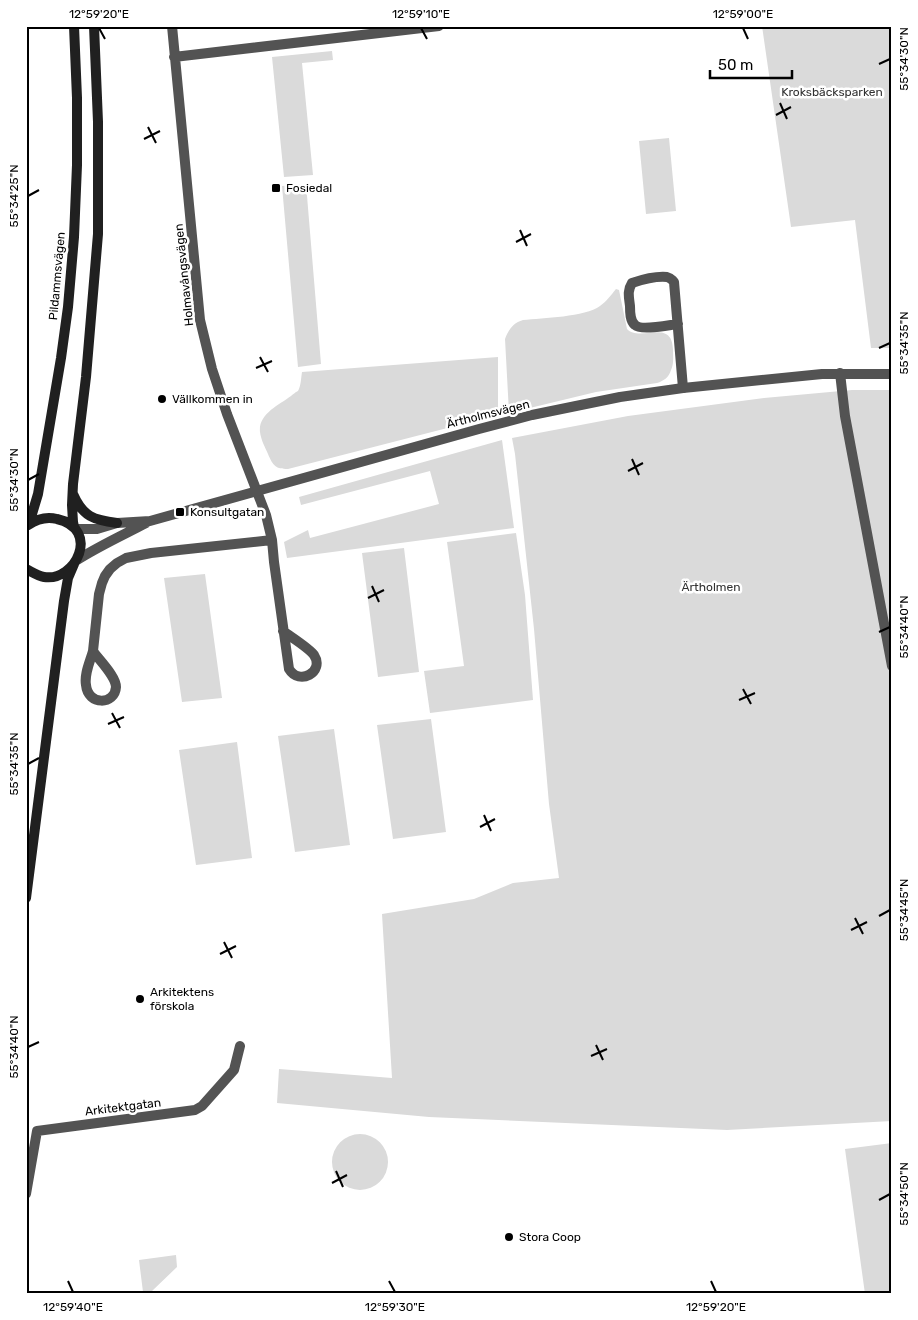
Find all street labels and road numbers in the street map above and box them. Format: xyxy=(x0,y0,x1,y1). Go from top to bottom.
street label: Holmavångsvägen xyxy=(172,223,196,327)
street label: Pildammsvägen xyxy=(46,231,68,321)
street label: Ärtholmsvägen xyxy=(445,397,531,431)
street label: Arkitektgatan xyxy=(84,1095,162,1119)

